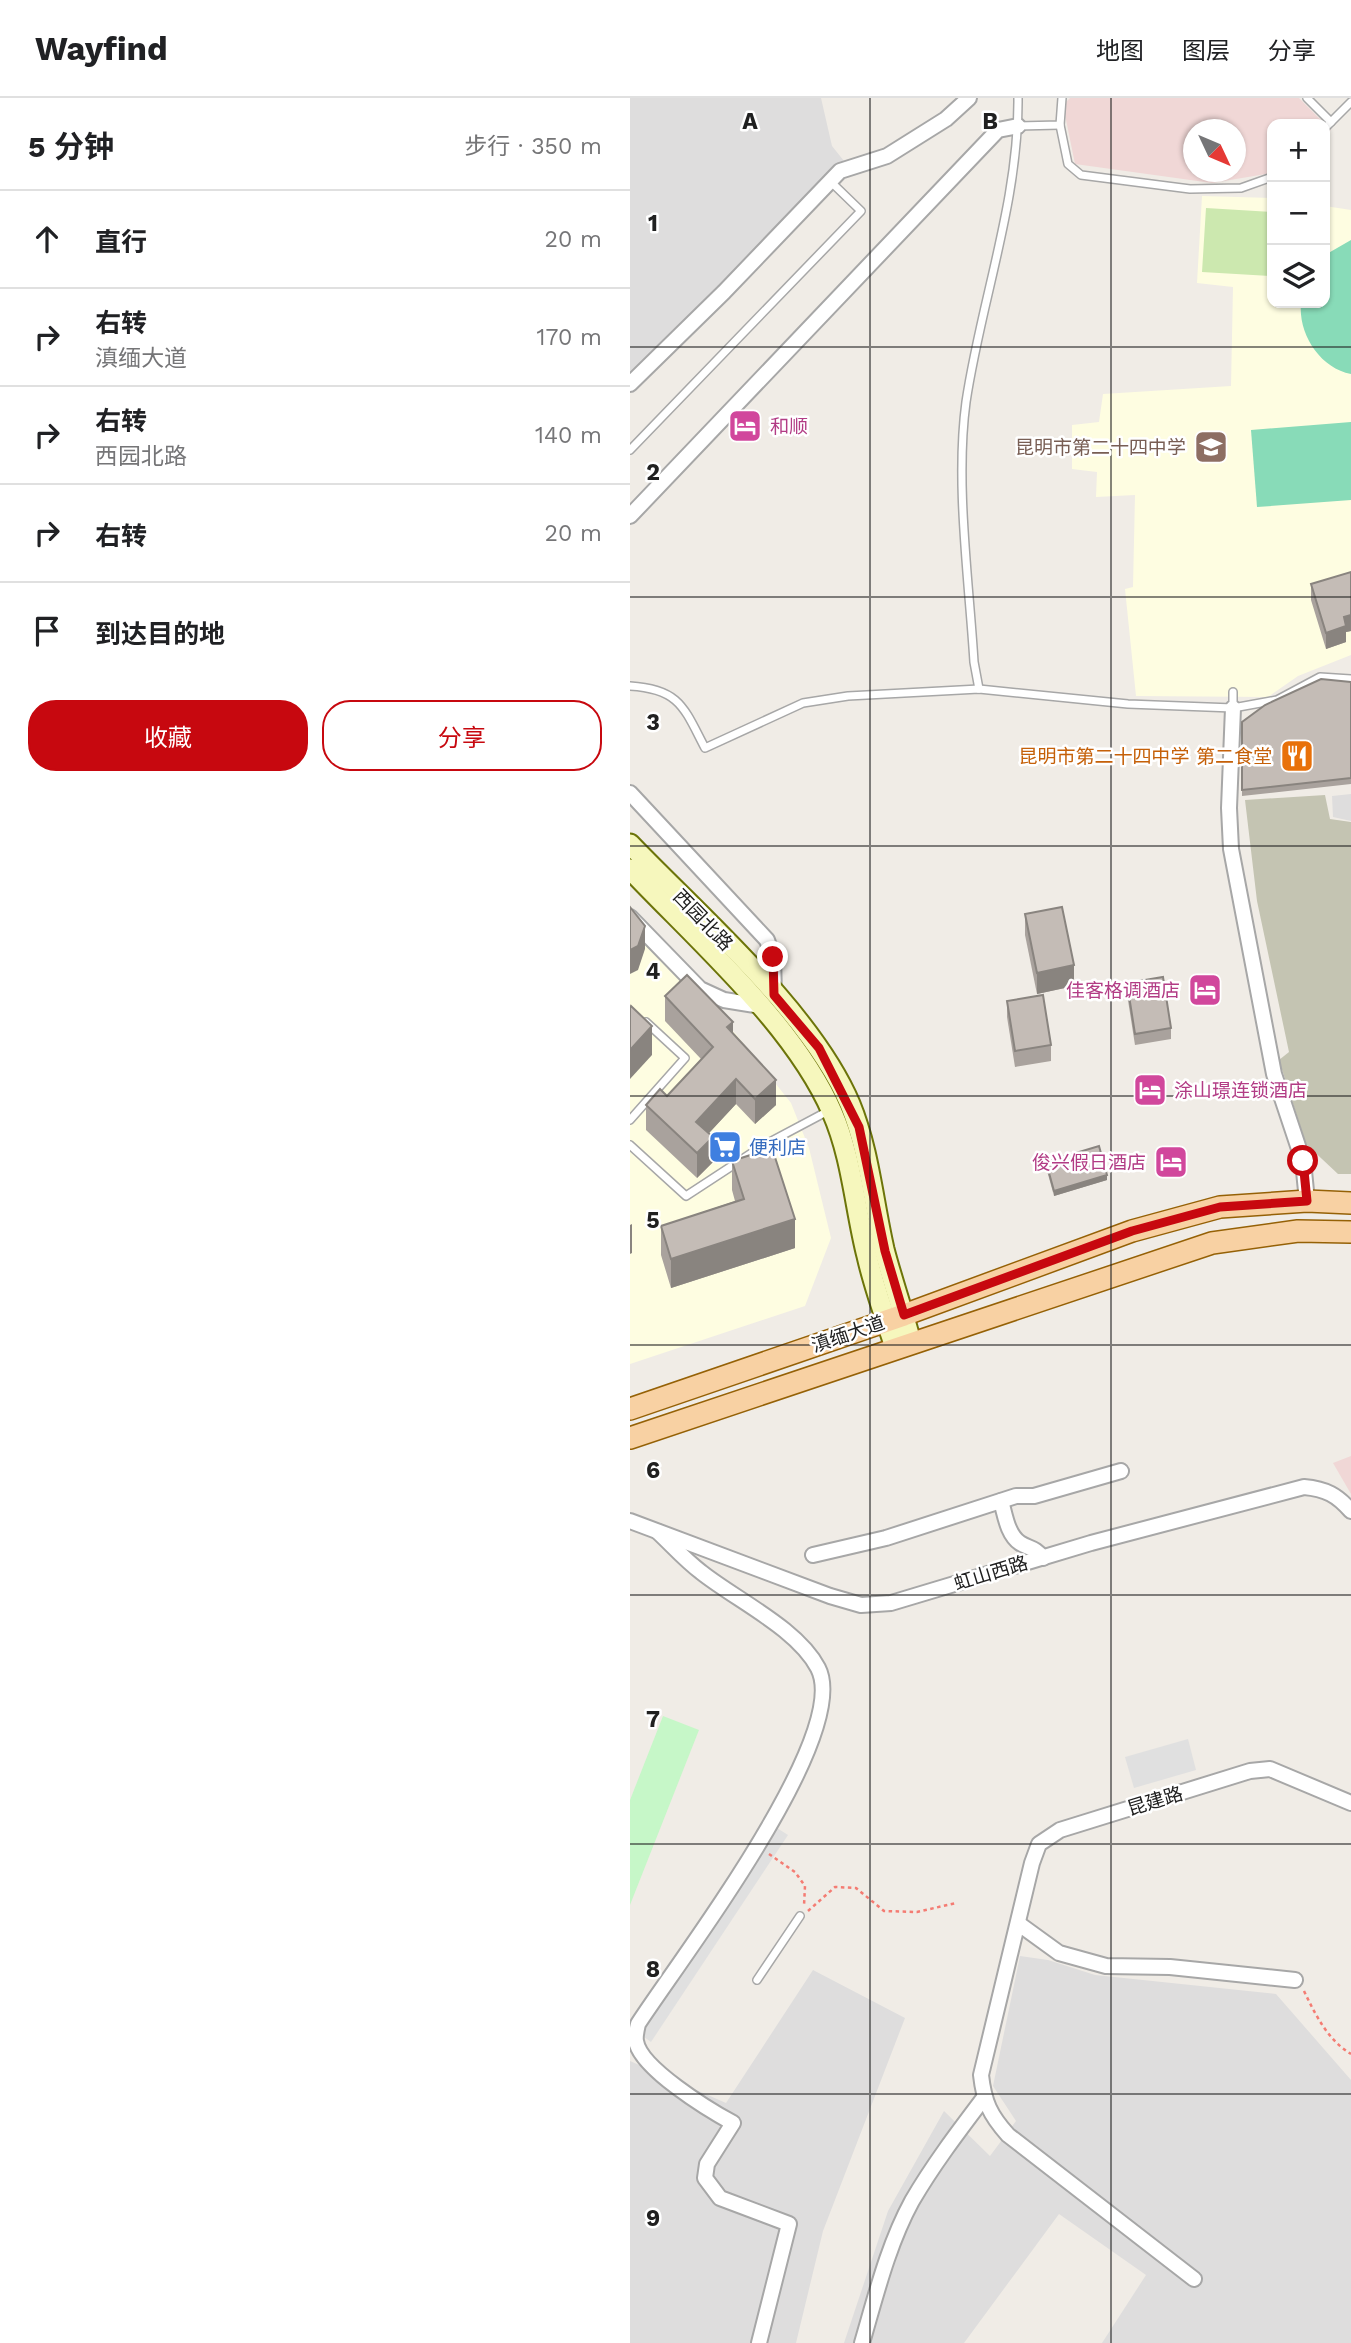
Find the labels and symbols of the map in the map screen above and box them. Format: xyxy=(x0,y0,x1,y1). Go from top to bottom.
text: A xyxy=(742,108,758,135)
text: B xyxy=(982,108,998,135)
north arrow xyxy=(1183,119,1246,182)
text: 1 xyxy=(648,210,658,237)
hotel icon: 和顺 xyxy=(726,407,764,445)
place label: 和顺 xyxy=(770,415,808,438)
school or university icon: 昆明市第二十四中学 xyxy=(1192,428,1230,466)
place label: 昆明市第二十四中学 xyxy=(1015,436,1186,459)
text: 2 xyxy=(646,459,660,486)
text: 3 xyxy=(646,709,660,736)
restaurant icon: 昆明市第二十四中学 第二食堂 xyxy=(1278,737,1316,775)
place label: 昆明市第二十四中学 第二食堂 xyxy=(1019,745,1272,768)
street label: 西园北路 xyxy=(668,885,738,955)
route end xyxy=(757,941,788,972)
text: 4 xyxy=(646,958,661,985)
hotel icon: 佳客格调酒店 xyxy=(1186,971,1224,1009)
place label: 佳客格调酒店 xyxy=(1066,979,1180,1002)
hotel icon: 涂山璟连锁酒店 xyxy=(1131,1071,1169,1109)
place label: 涂山璟连锁酒店 xyxy=(1174,1079,1307,1102)
supermarket icon: 便利店 xyxy=(706,1128,744,1166)
place label: 便利店 xyxy=(749,1136,806,1159)
hotel icon: 俊兴假日酒店 xyxy=(1152,1143,1190,1181)
route start xyxy=(1287,1145,1318,1176)
place label: 俊兴假日酒店 xyxy=(1032,1151,1146,1174)
text: 5 xyxy=(646,1207,660,1234)
street label: 滇缅大道 xyxy=(808,1311,888,1357)
text: 6 xyxy=(646,1457,660,1484)
street label: 虹山西路 xyxy=(951,1551,1031,1595)
text: 7 xyxy=(646,1706,660,1733)
street label: 昆建路 xyxy=(1124,1782,1186,1820)
text: 8 xyxy=(646,1956,660,1983)
text: 9 xyxy=(646,2205,660,2232)

